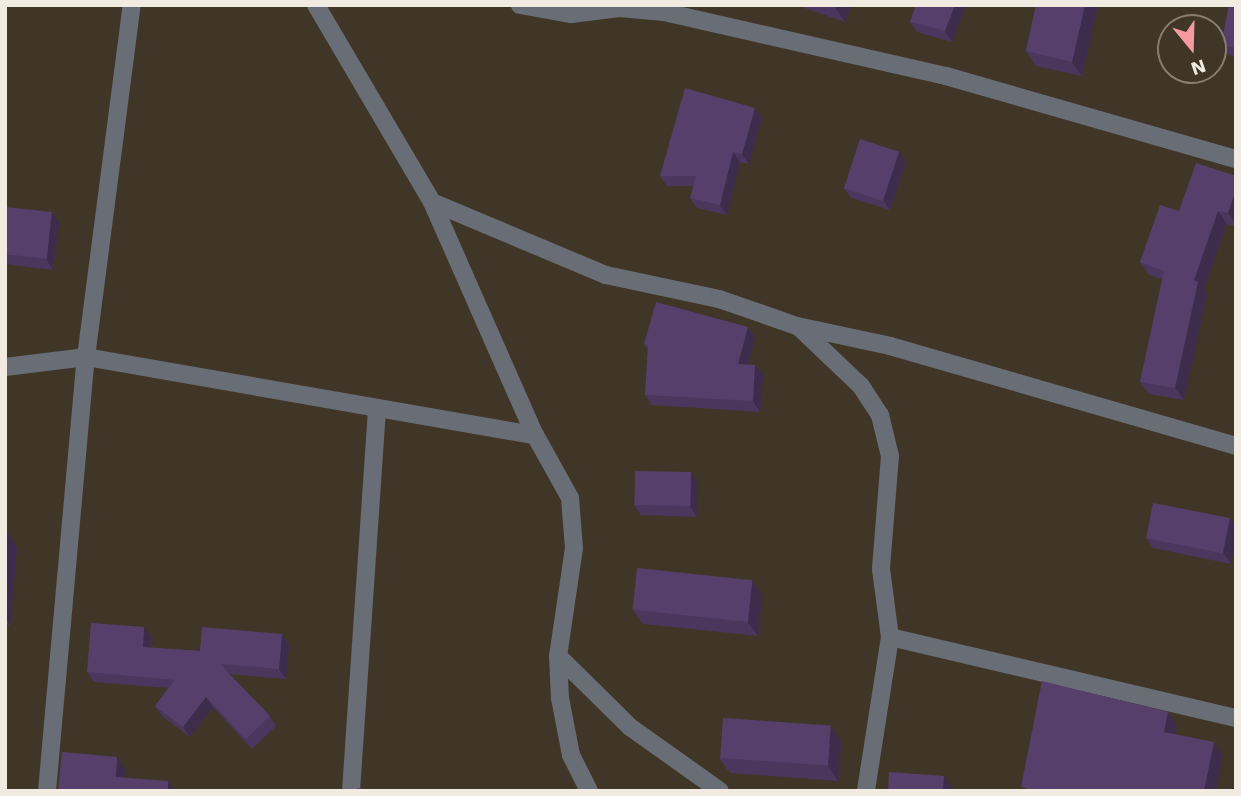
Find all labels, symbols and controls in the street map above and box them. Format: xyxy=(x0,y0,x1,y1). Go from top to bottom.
north arrow xyxy=(1157,14,1227,84)
text: N xyxy=(1188,54,1209,81)

